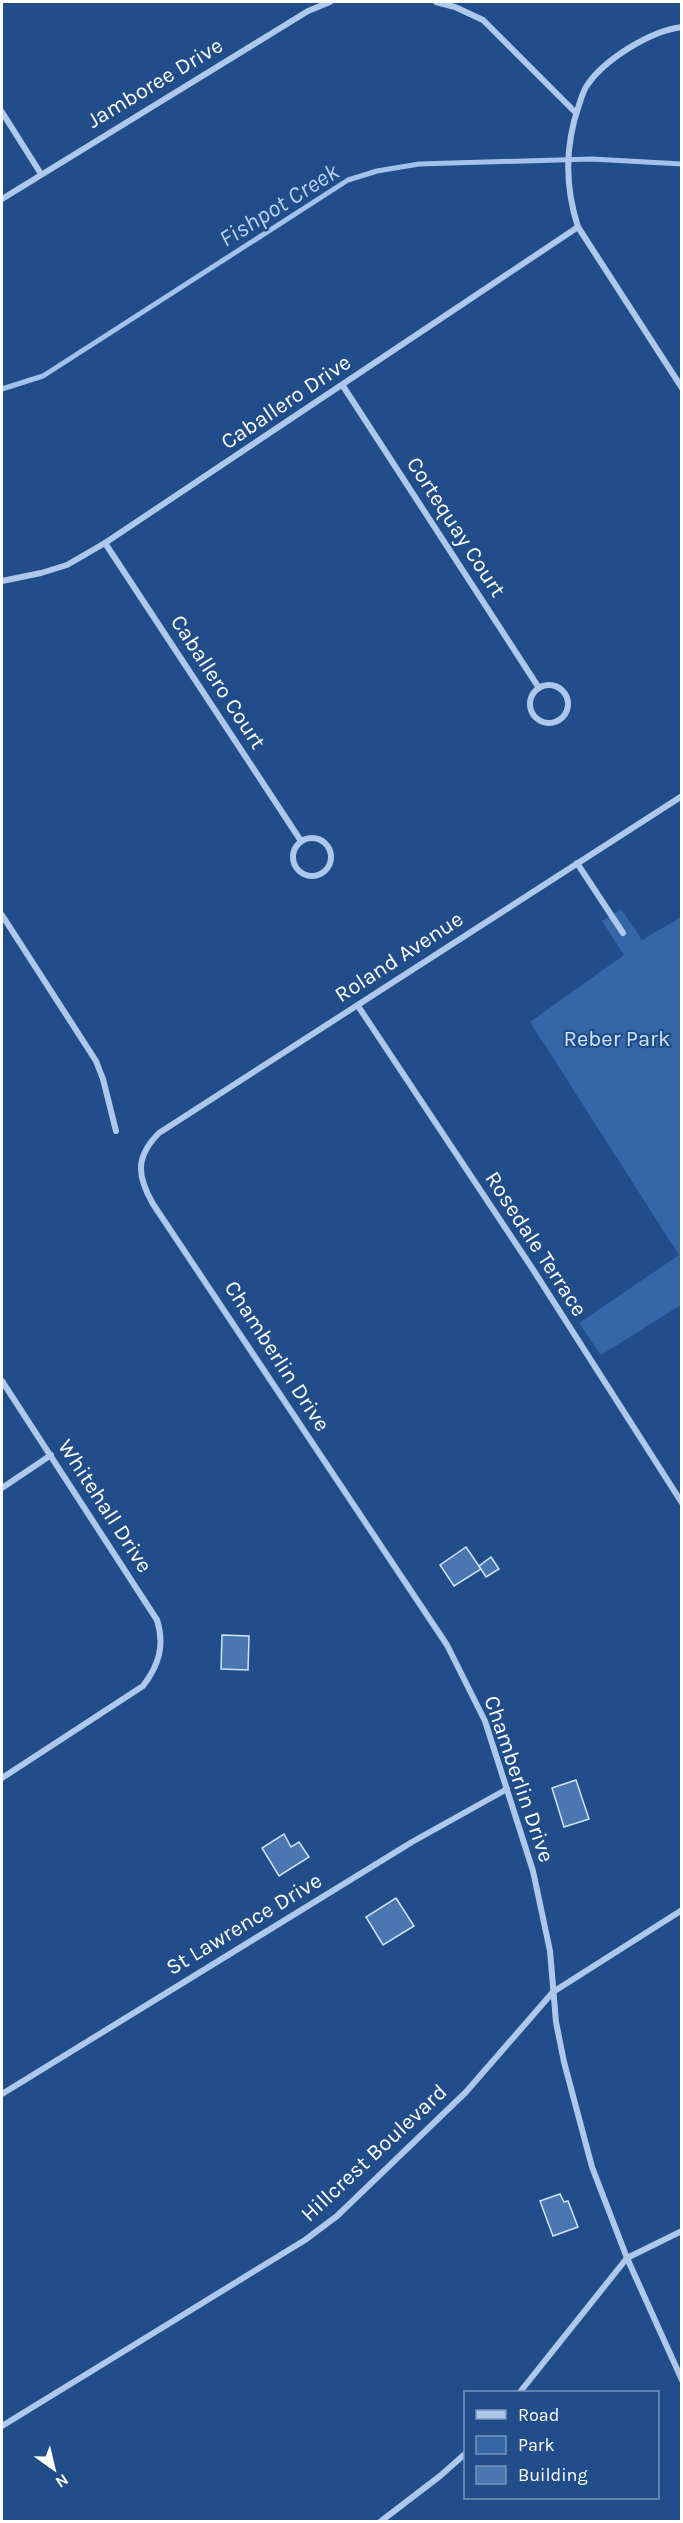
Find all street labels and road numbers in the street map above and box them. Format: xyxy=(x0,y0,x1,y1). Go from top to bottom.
street label: Jamboree Drive xyxy=(82,32,228,134)
street label: Caballero Drive xyxy=(216,349,356,455)
street label: Cortequay Court xyxy=(401,452,511,602)
street label: Caballero Court xyxy=(165,610,271,754)
street label: Roland Avenue xyxy=(330,906,468,1008)
street label: Rosedale Terrace xyxy=(479,1167,593,1321)
street label: Chamberlin Drive xyxy=(219,1276,335,1436)
street label: Whitehall Drive xyxy=(52,1435,158,1577)
street label: Chamberlin Drive xyxy=(478,1692,560,1866)
street label: St Lawrence Drive xyxy=(161,1867,327,1981)
street label: Hillcrest Boulevard xyxy=(296,2079,452,2227)

